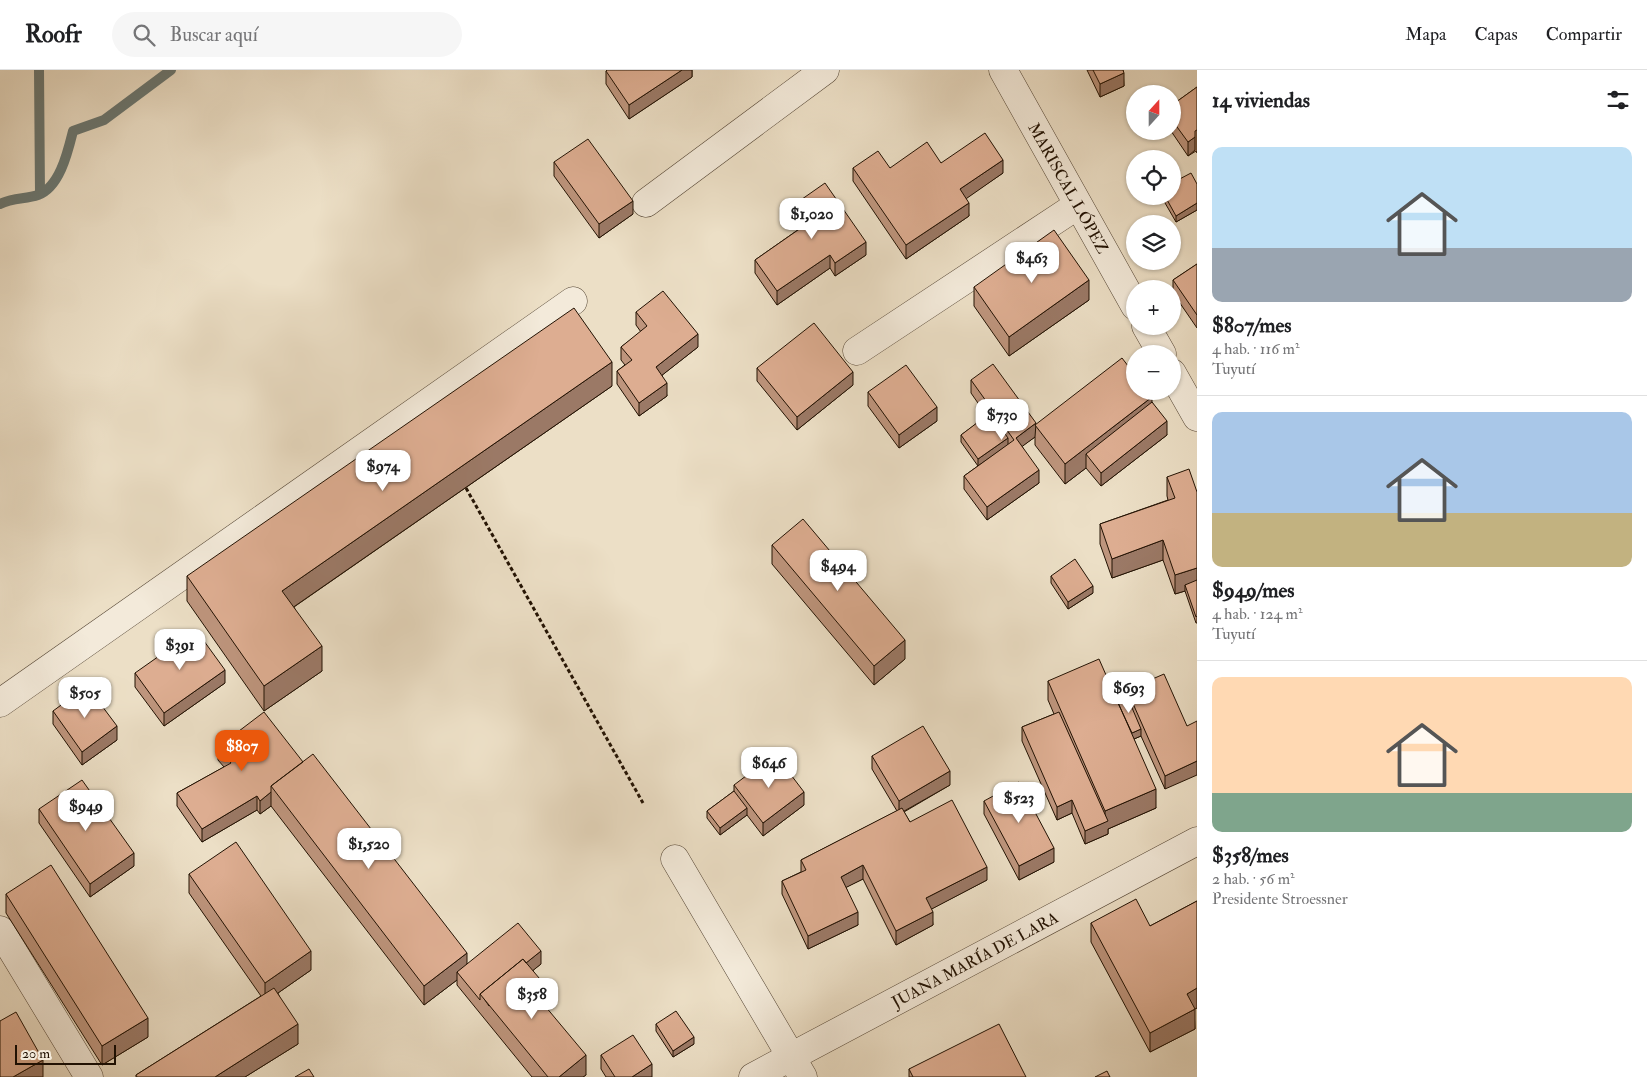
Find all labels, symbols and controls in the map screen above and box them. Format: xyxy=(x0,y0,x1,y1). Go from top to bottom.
search box xyxy=(112,12,462,57)
text: Roofr xyxy=(25,19,82,50)
icon: search xyxy=(130,21,158,49)
text: Buscar aquí xyxy=(170,23,258,47)
text: Mapa xyxy=(1405,23,1447,46)
text: Capas xyxy=(1475,23,1518,46)
text: Compartir xyxy=(1546,23,1622,46)
north arrow xyxy=(1126,85,1181,140)
map controls xyxy=(1126,85,1181,400)
icon: filters xyxy=(1604,86,1632,114)
text: 14 viviendas xyxy=(1212,87,1310,114)
street label: MARISCAL LÓPEZ xyxy=(1023,119,1113,257)
button: locate xyxy=(1126,150,1181,205)
icon: home xyxy=(1377,179,1467,269)
pin: $1,020 xyxy=(771,198,853,240)
text: $1,020 xyxy=(790,204,834,224)
button: layers xyxy=(1126,215,1181,270)
pin: $463 xyxy=(1002,242,1062,284)
text: $463 xyxy=(1016,248,1048,268)
button: + xyxy=(1126,280,1181,335)
text: $807/mes xyxy=(1212,312,1292,339)
text: 4 hab. · 116 m² xyxy=(1212,339,1300,359)
button: − xyxy=(1126,345,1181,400)
text: Tuyutí xyxy=(1212,359,1255,379)
pin: $730 xyxy=(972,398,1032,441)
text: $730 xyxy=(987,405,1017,425)
icon: home xyxy=(1377,445,1467,535)
pin: $974 xyxy=(353,450,413,492)
text: $974 xyxy=(367,456,399,476)
pin: $494 xyxy=(808,550,868,592)
text: $494 xyxy=(821,556,855,576)
text: $949/mes xyxy=(1212,577,1294,604)
text: 4 hab. · 124 m² xyxy=(1212,604,1303,624)
text: Tuyutí xyxy=(1212,624,1255,644)
pin: $391 xyxy=(150,628,210,671)
text: $391 xyxy=(165,635,195,655)
pin: $693 xyxy=(1099,672,1159,714)
pin: $505 xyxy=(55,676,115,719)
text: $693 xyxy=(1113,678,1145,698)
text: $505 xyxy=(69,683,101,703)
icon: home xyxy=(1377,710,1467,800)
pin: $807 xyxy=(212,730,272,772)
text: $807 xyxy=(226,736,258,756)
pin: $646 xyxy=(739,746,799,789)
text: $646 xyxy=(752,753,786,773)
pin: $523 xyxy=(989,782,1049,824)
text: $523 xyxy=(1004,788,1034,808)
pin: $949 xyxy=(56,790,116,832)
text: $949 xyxy=(69,796,103,816)
pin: $1,520 xyxy=(328,828,410,870)
text: $1,520 xyxy=(348,834,390,854)
text: $358/mes xyxy=(1212,842,1289,869)
text: 2 hab. · 56 m² xyxy=(1212,869,1295,889)
text: Presidente Stroessner xyxy=(1212,889,1348,909)
street label: JUANA MARÍA DE LARA xyxy=(887,908,1062,1014)
pin: $358 xyxy=(502,978,562,1020)
text: $358 xyxy=(517,984,547,1004)
scale bar xyxy=(15,1042,116,1065)
text: 20 m xyxy=(22,1045,50,1062)

